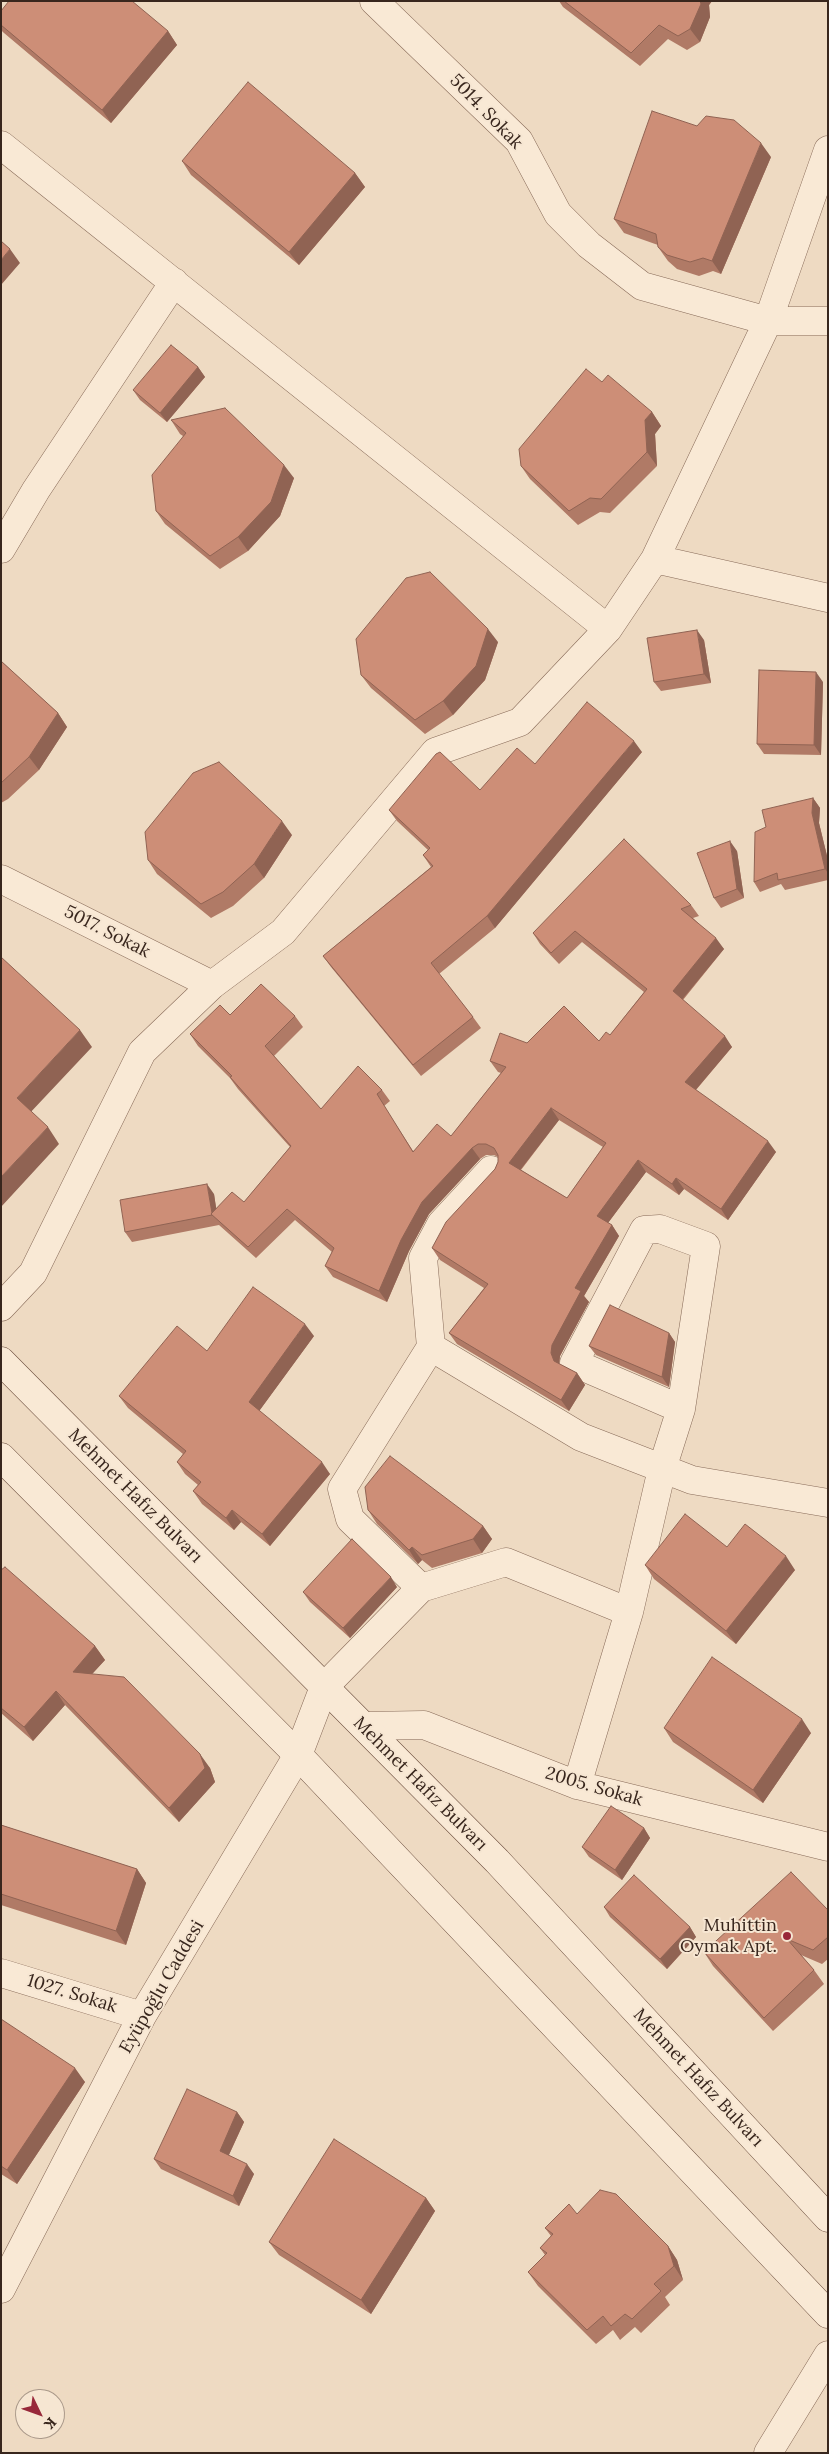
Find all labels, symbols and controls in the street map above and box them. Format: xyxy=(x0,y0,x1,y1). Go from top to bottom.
street label: 5014. Sokak xyxy=(445,70,527,154)
street label: 5017. Sokak xyxy=(60,901,154,963)
street label: Mehmet Hafız Bulvarı xyxy=(63,1424,207,1568)
street label: Mehmet Hafız Bulvarı xyxy=(348,1712,492,1856)
street label: 2005. Sokak xyxy=(543,1763,645,1811)
place label: Muhittin Oymak Apt. xyxy=(680,1915,777,1958)
street label: Eyüpoğlu Caddesi xyxy=(115,1917,209,2057)
marker: Muhittin Oymak Apt. xyxy=(781,1930,793,1942)
street label: 1027. Sokak xyxy=(24,1970,120,2018)
street label: Mehmet Hafız Bulvarı xyxy=(628,2004,768,2152)
north arrow xyxy=(15,2389,65,2439)
text: K xyxy=(40,2414,60,2433)

